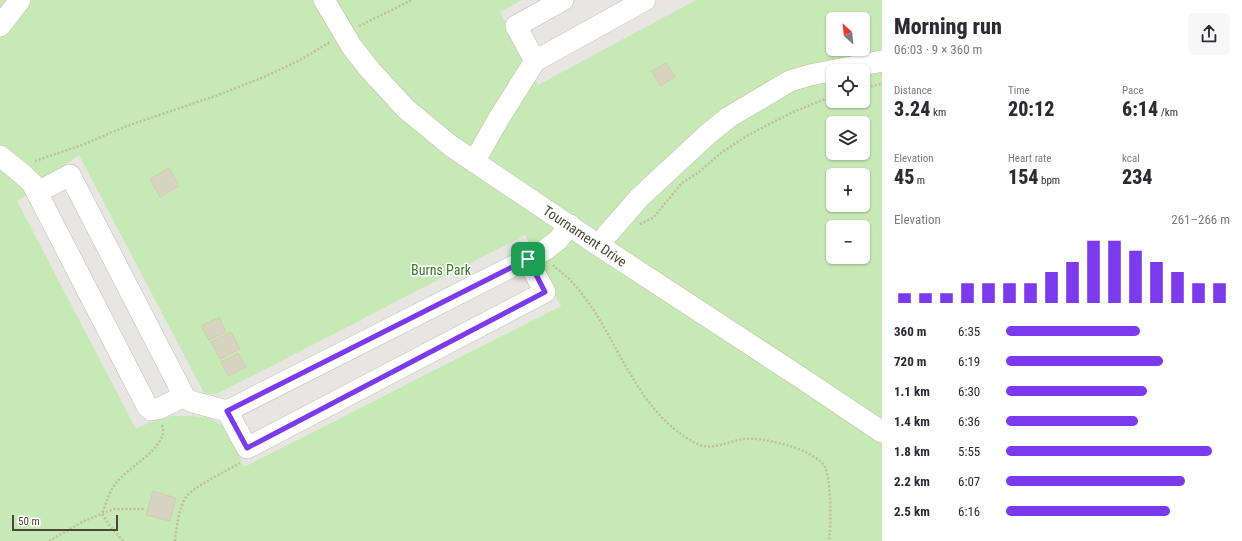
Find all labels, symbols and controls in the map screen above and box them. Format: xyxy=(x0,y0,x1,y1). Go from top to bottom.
north arrow xyxy=(826,12,870,56)
map controls xyxy=(826,12,870,264)
button: share xyxy=(1188,13,1230,55)
text: Morning run xyxy=(894,14,1002,39)
text: 06:03 · 9 × 360 m xyxy=(894,42,982,57)
button: locate xyxy=(826,64,870,108)
text: Distance xyxy=(894,84,932,97)
text: Time xyxy=(1008,84,1030,97)
text: Pace xyxy=(1122,84,1144,97)
text: 3.24 xyxy=(894,97,930,121)
text: 20:12 xyxy=(1008,97,1054,121)
text: 6:14 xyxy=(1122,97,1158,121)
text: km xyxy=(930,106,946,119)
text: /km xyxy=(1158,106,1178,119)
button: layers xyxy=(826,116,870,160)
text: Elevation xyxy=(894,152,934,165)
text: Heart rate xyxy=(1008,152,1051,165)
text: kcal xyxy=(1122,152,1140,165)
text: 45 xyxy=(894,165,914,189)
text: 154 xyxy=(1008,165,1039,189)
text: 234 xyxy=(1122,165,1153,189)
button: + xyxy=(826,168,870,212)
text: m xyxy=(914,174,925,187)
text: bpm xyxy=(1039,174,1060,187)
street label: Tournament Drive xyxy=(540,202,630,270)
text: Elevation xyxy=(894,212,941,227)
text: 261–266 m xyxy=(1171,212,1230,227)
button: − xyxy=(826,220,870,264)
pin xyxy=(511,242,545,276)
icon: arrive xyxy=(517,248,539,270)
park label: Burns Park xyxy=(411,262,472,278)
text: 360 m xyxy=(894,324,926,339)
text: 6:35 xyxy=(958,324,980,339)
text: 720 m xyxy=(894,354,926,369)
text: 6:19 xyxy=(958,354,980,369)
text: 1.1 km xyxy=(894,384,930,399)
text: 6:30 xyxy=(958,384,980,399)
text: 1.4 km xyxy=(894,414,930,429)
text: 6:36 xyxy=(958,414,980,429)
text: 1.8 km xyxy=(894,444,930,459)
text: 5:55 xyxy=(958,444,980,459)
text: 2.2 km xyxy=(894,474,930,489)
text: 6:07 xyxy=(958,474,980,489)
text: 2.5 km xyxy=(894,504,930,519)
text: 6:16 xyxy=(958,504,980,519)
scale bar xyxy=(12,513,118,532)
text: 50 m xyxy=(18,515,40,528)

